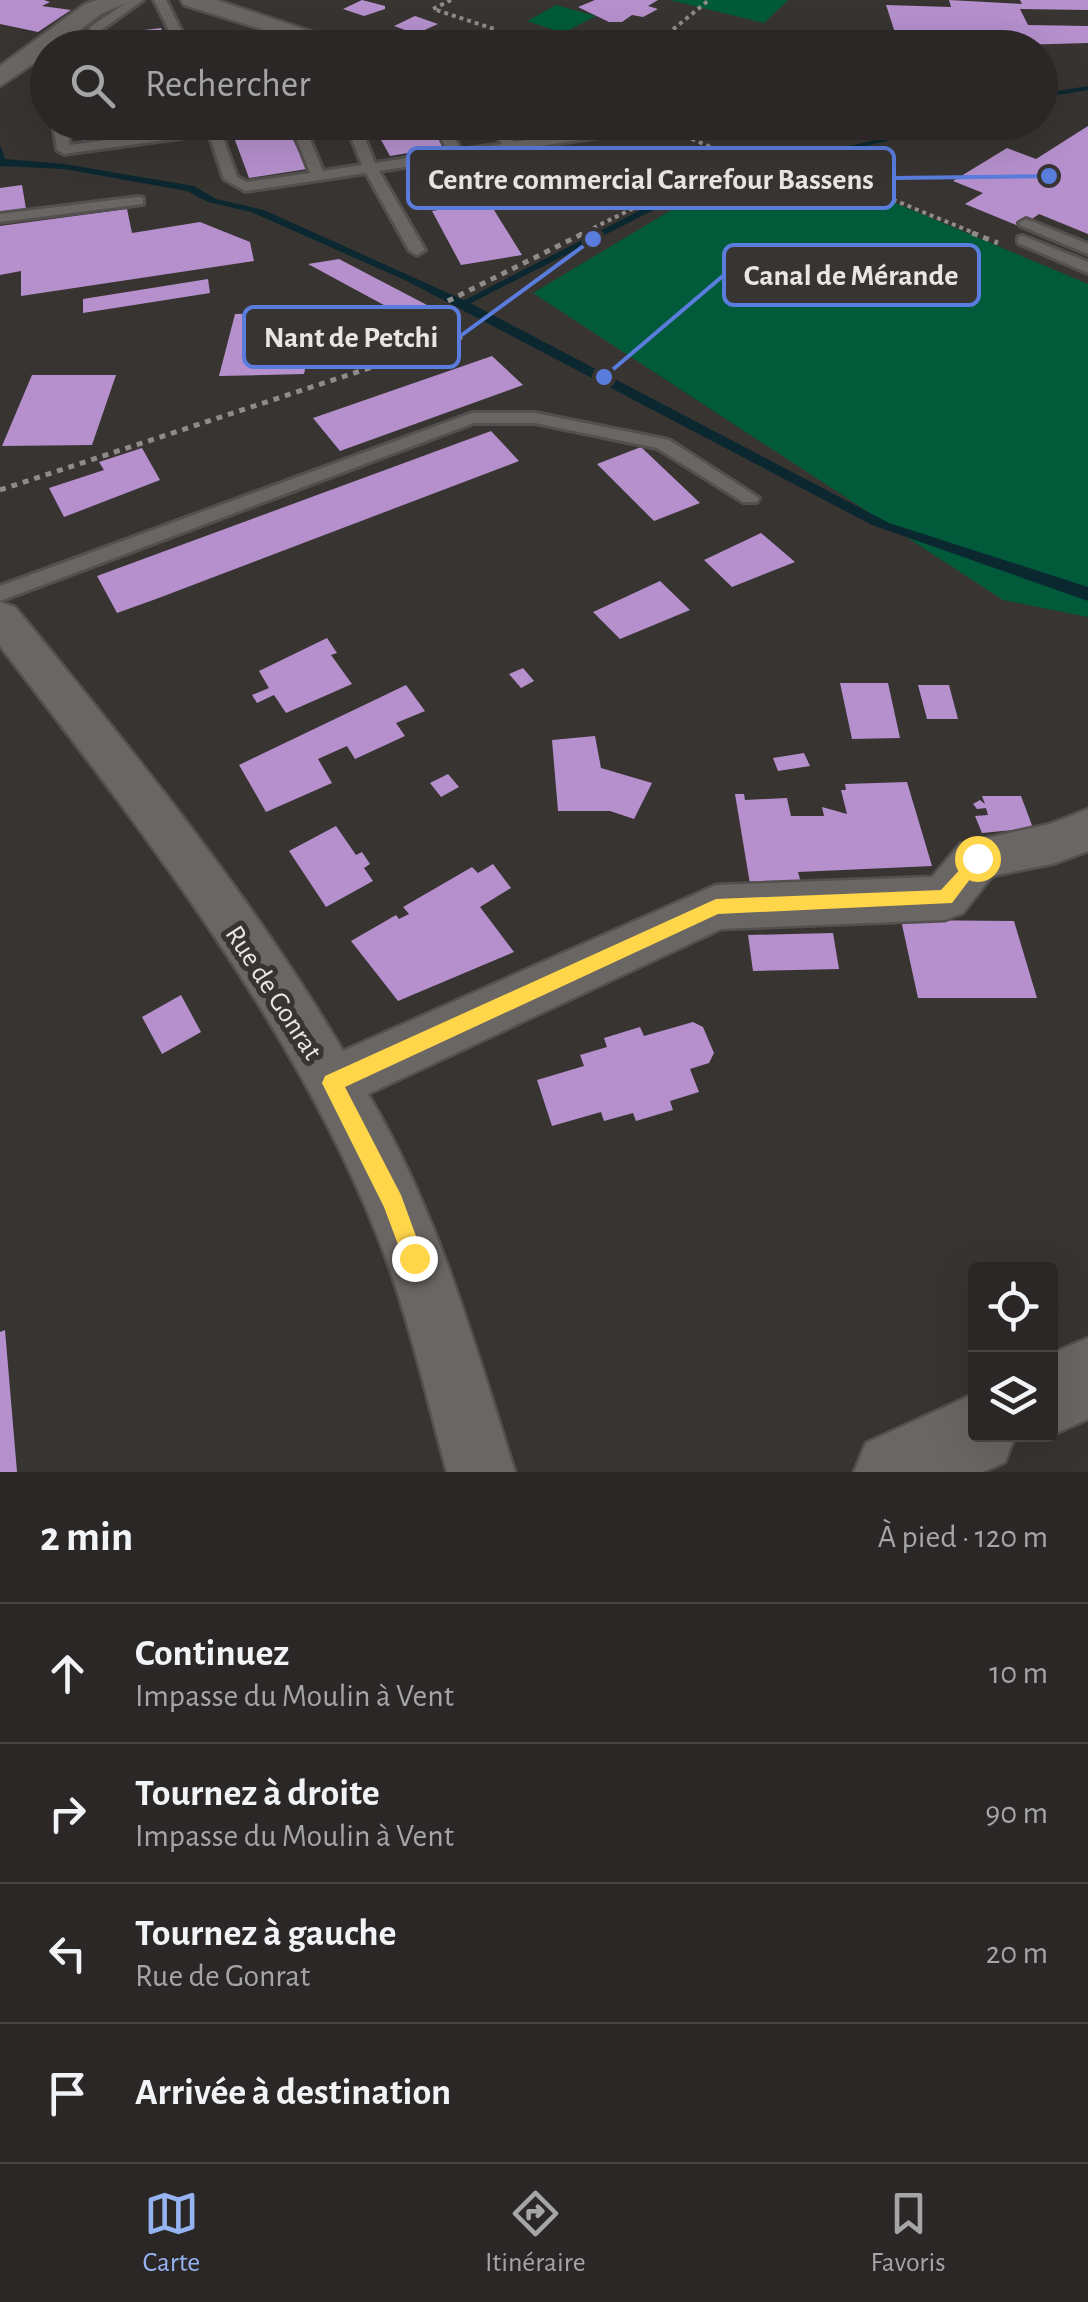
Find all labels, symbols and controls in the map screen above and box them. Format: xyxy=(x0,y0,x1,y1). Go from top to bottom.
search box xyxy=(30,30,1058,140)
icon: search xyxy=(65,58,120,113)
text: Rechercher xyxy=(145,66,311,104)
callout: Centre commercial Carrefour Bassens xyxy=(408,148,894,208)
text: Centre commercial Carrefour Bassens xyxy=(428,165,874,195)
callout: Canal de Mérande xyxy=(724,245,979,305)
text: Canal de Mérande xyxy=(744,261,958,291)
callout: Nant de Petchi xyxy=(244,307,459,367)
text: Nant de Petchi xyxy=(264,323,438,353)
route start xyxy=(955,836,1001,882)
street label: Rue de Gonrat xyxy=(220,921,327,1065)
route end xyxy=(392,1236,438,1282)
map controls xyxy=(968,1262,1058,1442)
button: locate xyxy=(968,1262,1058,1352)
button: layers xyxy=(968,1352,1058,1442)
text: 2 min xyxy=(40,1516,133,1558)
text: À pied · 120 m xyxy=(878,1521,1048,1553)
text: Continuez xyxy=(135,1635,289,1673)
icon: ahead xyxy=(40,1646,95,1701)
text: 10 m xyxy=(989,1657,1048,1689)
text: Impasse du Moulin à Vent xyxy=(135,1680,454,1712)
text: Tournez à droite xyxy=(135,1775,380,1813)
icon: right xyxy=(40,1786,95,1841)
text: 90 m xyxy=(985,1797,1048,1829)
text: Impasse du Moulin à Vent xyxy=(135,1820,454,1852)
text: Tournez à gauche xyxy=(135,1915,397,1953)
icon: left xyxy=(40,1926,95,1981)
text: 20 m xyxy=(986,1937,1048,1969)
text: Rue de Gonrat xyxy=(135,1960,310,1992)
icon: arrive xyxy=(40,2066,95,2121)
text: Arrivée à destination xyxy=(135,2074,451,2112)
tab: Carte xyxy=(142,2186,200,2280)
tab: Itinéraire xyxy=(485,2186,586,2280)
tab: Favoris xyxy=(871,2186,946,2280)

